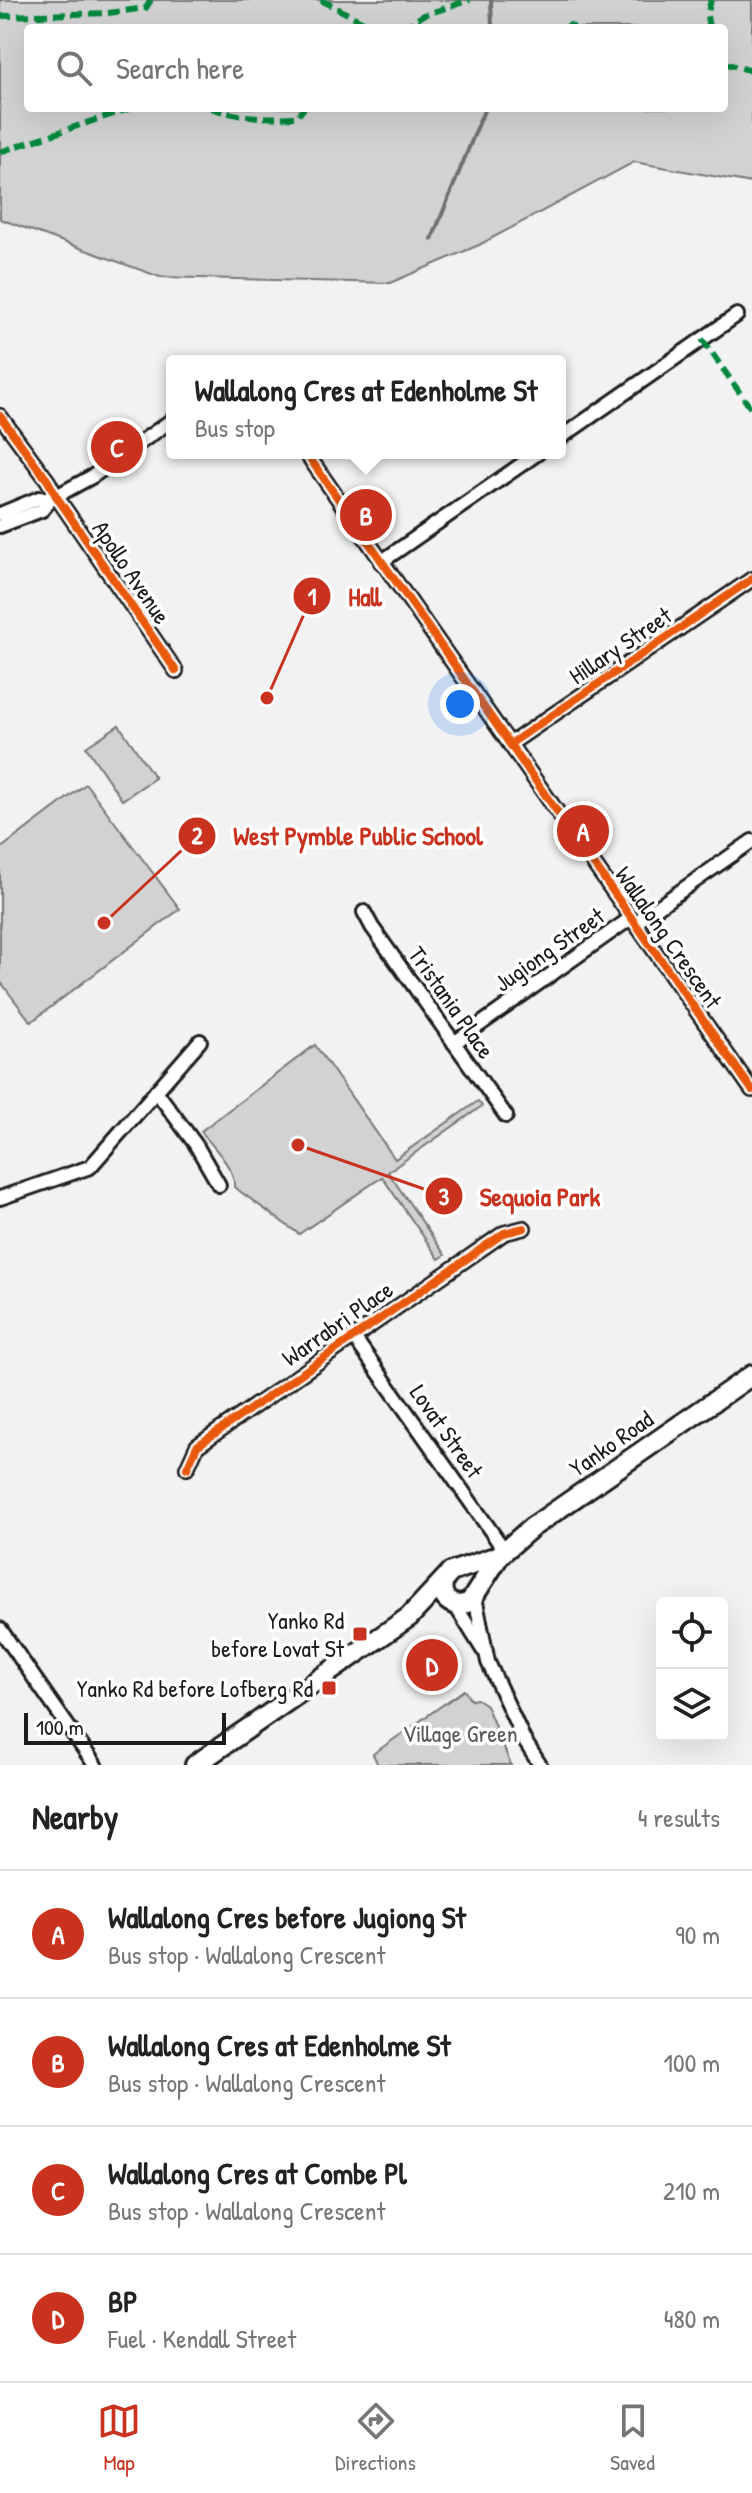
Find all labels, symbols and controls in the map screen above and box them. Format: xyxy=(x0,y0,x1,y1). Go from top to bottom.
search box xyxy=(24,24,728,112)
icon: search xyxy=(52,46,96,90)
text: Search here xyxy=(116,48,244,88)
popup xyxy=(166,355,566,459)
text: Wallalong Cres at Edenholme St xyxy=(195,370,537,410)
text: Bus stop xyxy=(195,410,275,445)
pin: C xyxy=(91,417,143,477)
pin: B xyxy=(340,485,392,545)
street label: Apollo Avenue xyxy=(86,514,179,630)
callout: Hall xyxy=(292,571,397,621)
text: Hall xyxy=(348,579,383,614)
text: 1 xyxy=(308,580,317,612)
street label: Hillary Street xyxy=(562,599,678,691)
your location xyxy=(440,684,480,724)
pin: A xyxy=(557,801,609,861)
callout: West Pymble Public School xyxy=(177,811,498,861)
text: West Pymble Public School xyxy=(233,818,484,854)
text: 2 xyxy=(191,819,203,851)
street label: Wallalong Crescent xyxy=(608,860,730,1015)
street label: Jugiong Street xyxy=(488,899,611,999)
street label: Tristania Place xyxy=(402,940,503,1065)
callout: Sequoia Park xyxy=(424,1171,616,1221)
text: Sequoia Park xyxy=(480,1179,601,1215)
text: 3 xyxy=(439,1180,450,1212)
street label: Warrabri Place xyxy=(275,1273,399,1373)
street label: Lovat Street xyxy=(403,1378,491,1485)
street label: Yanko Road xyxy=(563,1403,659,1483)
map controls xyxy=(656,1597,728,1741)
button: locate xyxy=(656,1597,728,1669)
place label: Yanko Rd before Lovat St xyxy=(211,1604,345,1664)
marker: Yanko Rd before Lovat St xyxy=(351,1625,369,1643)
pin: D xyxy=(406,1635,458,1695)
button: layers xyxy=(656,1669,728,1741)
place label: Yanko Rd before Lofberg Rd xyxy=(77,1672,313,1704)
marker: Yanko Rd before Lofberg Rd xyxy=(320,1679,338,1697)
scale bar xyxy=(24,1709,226,1745)
text: 100 m xyxy=(36,1712,84,1742)
park label: Village Green xyxy=(402,1717,518,1749)
text: Nearby xyxy=(32,1794,118,1840)
text: 4 results xyxy=(638,1800,720,1835)
text: Wallalong Cres before Jugiong St xyxy=(108,1897,466,1937)
text: A xyxy=(52,1917,64,1952)
text: 90 m xyxy=(675,1917,720,1952)
text: Bus stop · Wallalong Crescent xyxy=(108,1937,385,1972)
text: Wallalong Cres at Edenholme St xyxy=(108,2025,451,2065)
text: B xyxy=(51,2045,65,2080)
text: 100 m xyxy=(664,2045,720,2080)
text: Bus stop · Wallalong Crescent xyxy=(108,2065,385,2100)
text: Wallalong Cres at Combe Pl xyxy=(108,2153,407,2193)
text: C xyxy=(51,2173,65,2208)
text: 210 m xyxy=(663,2173,720,2208)
text: Bus stop · Wallalong Crescent xyxy=(108,2193,385,2228)
text: BP xyxy=(108,2281,138,2321)
text: D xyxy=(52,2301,64,2336)
text: 480 m xyxy=(664,2301,720,2336)
text: Fuel · Kendall Street xyxy=(108,2321,296,2356)
tab: Map xyxy=(97,2399,141,2477)
tab: Directions xyxy=(335,2399,416,2477)
tab: Saved xyxy=(610,2399,655,2477)

